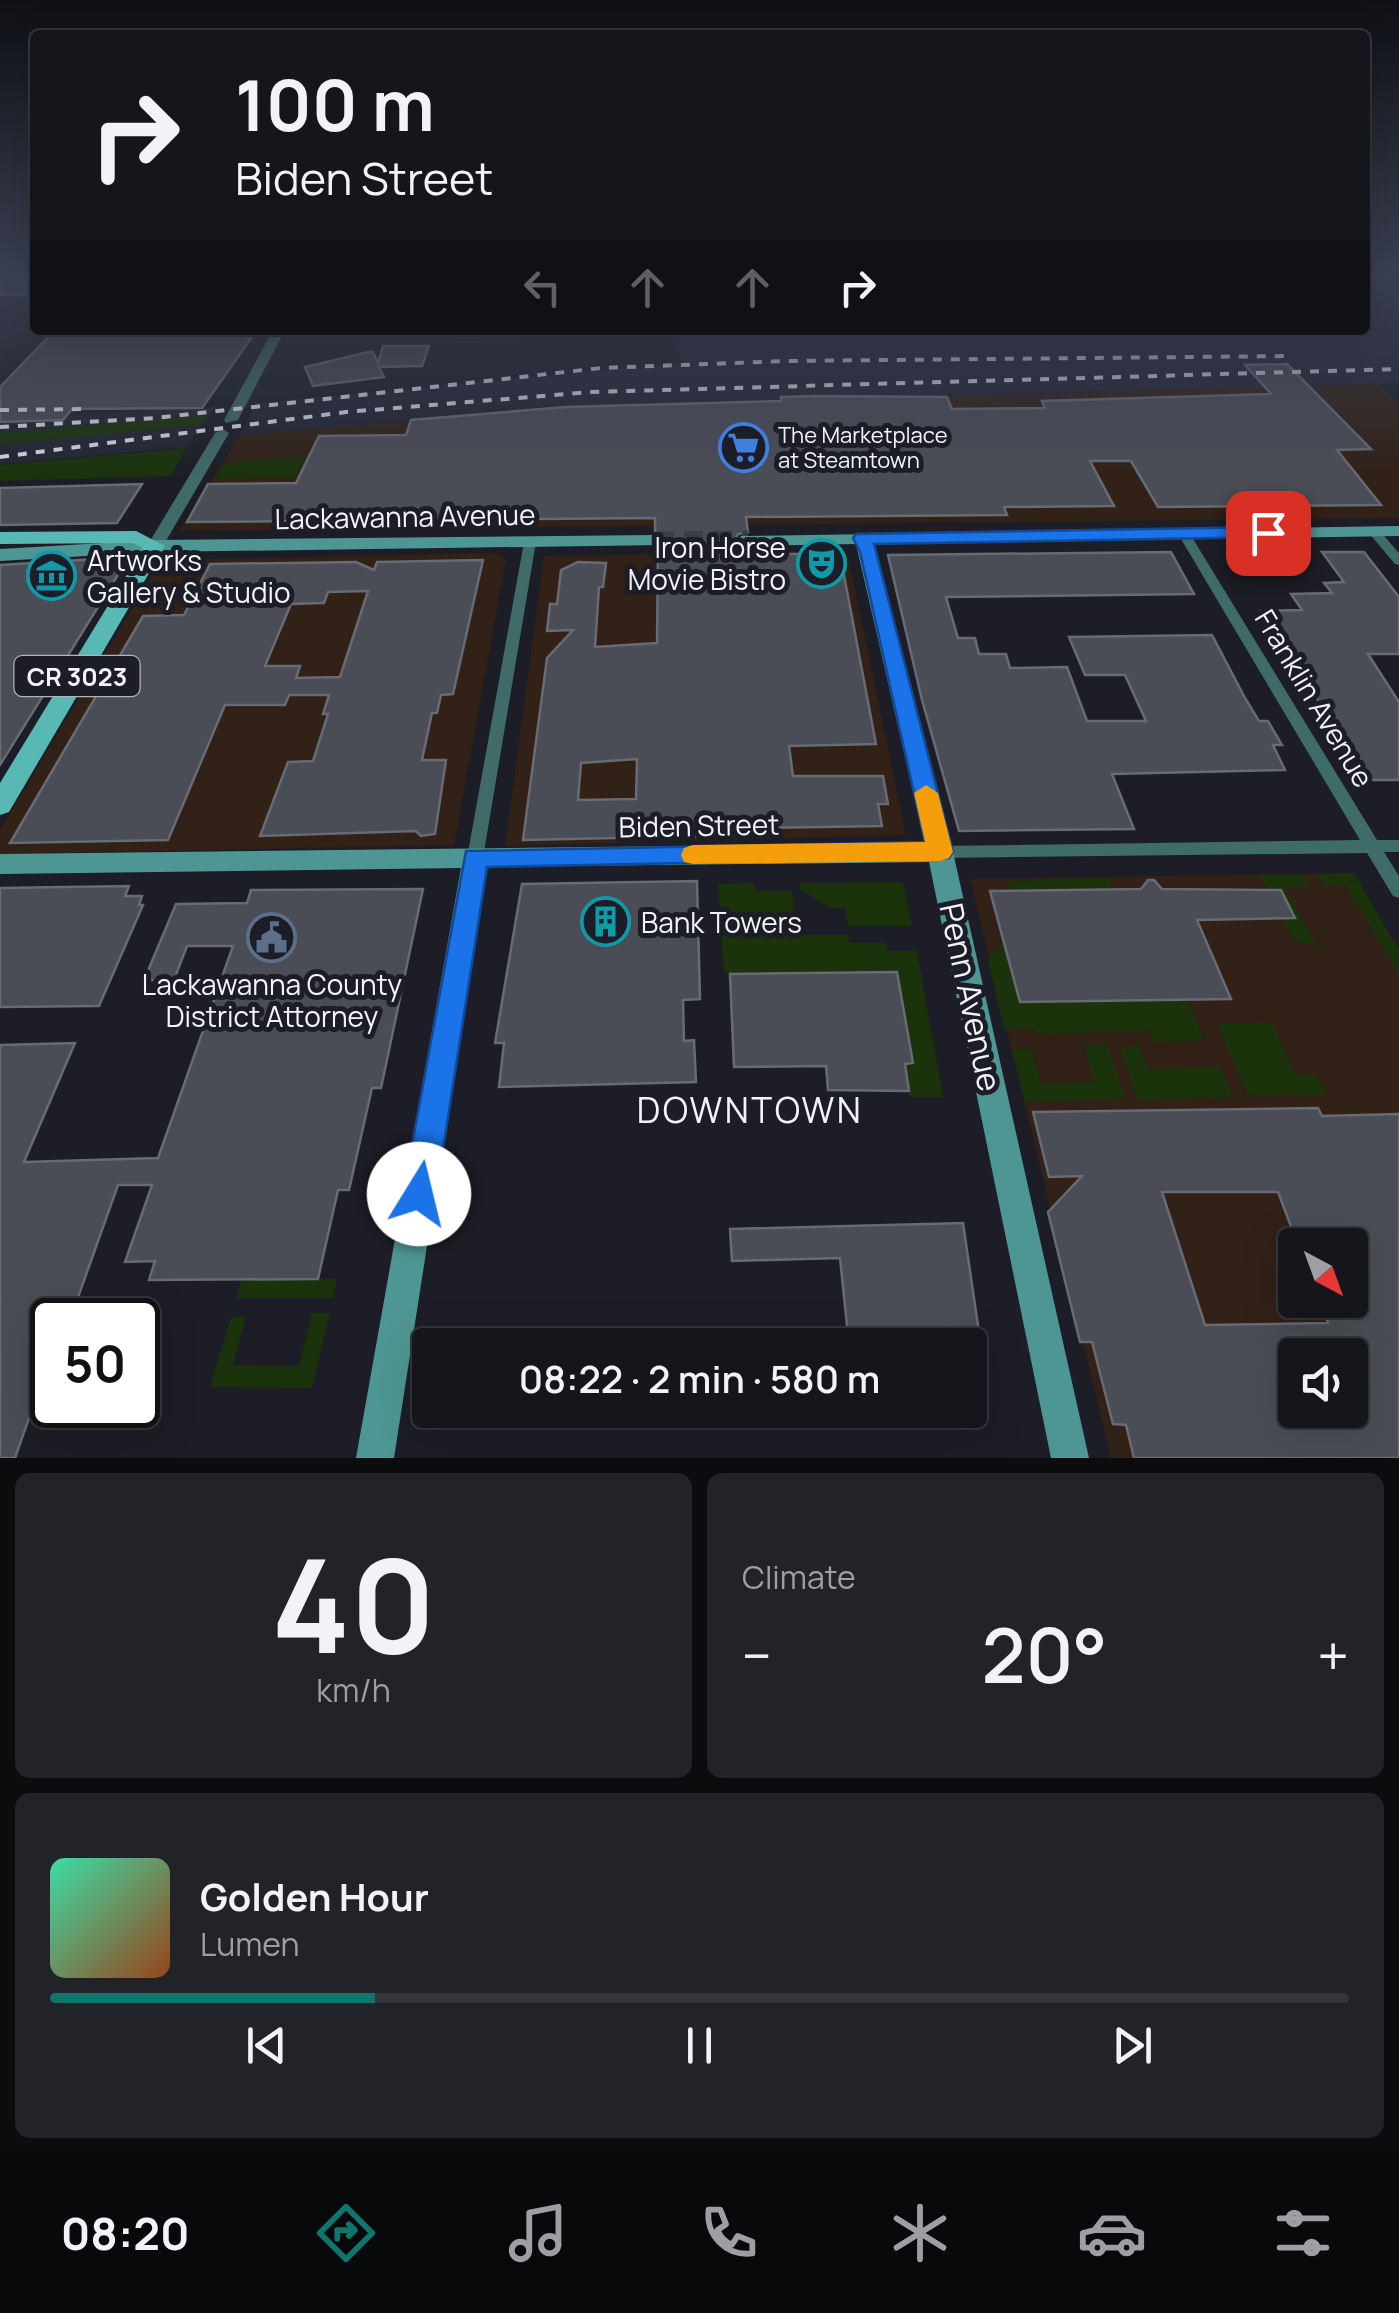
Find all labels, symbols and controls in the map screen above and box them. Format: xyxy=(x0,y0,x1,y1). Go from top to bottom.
text: 100 m xyxy=(235,56,435,152)
icon: right xyxy=(70,70,200,200)
text: Biden Street xyxy=(235,147,493,209)
icon: left xyxy=(515,260,570,315)
icon: ahead xyxy=(620,260,675,315)
icon: ahead xyxy=(725,260,780,315)
icon: right xyxy=(830,260,885,315)
place label: The Marketplace at Steamtown xyxy=(778,420,948,475)
supermarket icon: The Marketplace at Steamtown xyxy=(717,422,769,474)
pin xyxy=(1226,491,1311,576)
street label: Lackawanna Avenue xyxy=(274,495,536,537)
icon: arrive xyxy=(1241,506,1296,561)
place label: Iron Horse Movie Bistro xyxy=(628,528,786,598)
theatre icon: Iron Horse Movie Bistro xyxy=(795,537,847,589)
place label: Artworks Gallery & Studio xyxy=(87,541,291,611)
museum icon: Artworks Gallery & Studio xyxy=(26,550,78,602)
street label: Franklin Avenue xyxy=(1247,602,1383,794)
road number: CR 3023 xyxy=(15,656,140,696)
street label: Biden Street xyxy=(618,805,780,845)
building icon: Bank Towers xyxy=(580,896,632,948)
street label: Penn Avenue xyxy=(930,899,1012,1095)
place label: Bank Towers xyxy=(641,903,802,941)
public building icon: Lackawanna County District Attorney xyxy=(246,911,298,963)
place label: Lackawanna County District Attorney xyxy=(142,965,402,1035)
district label: DOWNTOWN xyxy=(637,1086,863,1134)
position arrow xyxy=(367,1142,471,1246)
north arrow xyxy=(1278,1228,1368,1318)
map controls xyxy=(1278,1228,1368,1428)
speed limit sign: 50 xyxy=(30,1298,160,1428)
button: sound xyxy=(1278,1338,1368,1428)
text: 08:22 · 2 min · 580 m xyxy=(519,1352,880,1404)
text: 40 xyxy=(271,1514,436,1692)
text: Climate xyxy=(742,1555,856,1599)
text: 20° xyxy=(982,1603,1107,1706)
text: − xyxy=(742,1617,772,1693)
text: + xyxy=(1317,1617,1349,1693)
text: km/h xyxy=(316,1668,391,1712)
text: Golden Hour xyxy=(200,1870,429,1922)
text: Lumen xyxy=(200,1922,300,1966)
icon: previous xyxy=(239,2018,294,2073)
icon: pause xyxy=(672,2018,727,2073)
icon: next xyxy=(1105,2018,1160,2073)
icon: directions xyxy=(311,2198,381,2268)
icon: music xyxy=(503,2198,573,2268)
icon: phone xyxy=(694,2198,764,2268)
icon: climate xyxy=(885,2198,955,2268)
icon: car xyxy=(1077,2198,1147,2268)
icon: filters xyxy=(1268,2198,1338,2268)
text: 08:20 xyxy=(61,2202,190,2264)

